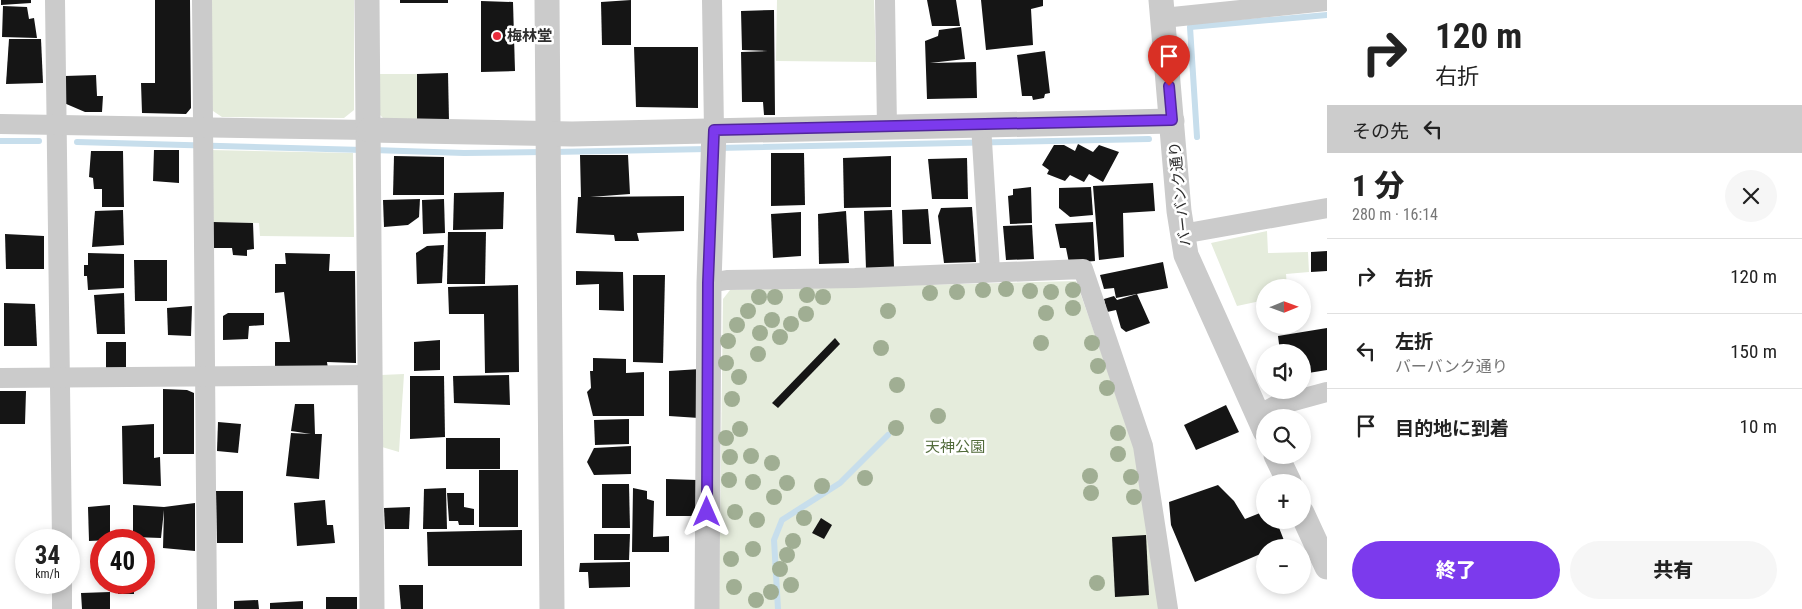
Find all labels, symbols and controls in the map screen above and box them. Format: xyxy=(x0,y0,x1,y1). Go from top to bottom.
text: 120 m xyxy=(1435,16,1522,57)
icon: right xyxy=(1352,20,1417,85)
place label: 梅林堂 xyxy=(507,27,552,45)
marker: 梅林堂 xyxy=(491,30,503,42)
pin xyxy=(1148,35,1190,86)
icon: arrive xyxy=(1155,42,1183,70)
text: 右折 xyxy=(1435,64,1479,89)
icon: left xyxy=(1419,115,1447,143)
text: その先 xyxy=(1352,120,1409,143)
street label: バーバンク通り xyxy=(1166,141,1194,247)
text: 1 分 xyxy=(1352,168,1404,203)
button: close xyxy=(1725,170,1777,222)
text: 280 m · 16:14 xyxy=(1352,205,1438,224)
icon: right xyxy=(1352,262,1380,290)
text: 120 m xyxy=(1730,265,1777,288)
text: 右折 xyxy=(1395,267,1433,290)
north arrow xyxy=(1256,279,1311,334)
map controls xyxy=(1256,279,1311,594)
text: 左折 xyxy=(1395,330,1433,353)
icon: left xyxy=(1352,337,1380,365)
text: 150 m xyxy=(1730,340,1777,363)
button: sound xyxy=(1256,344,1311,399)
text: バーバンク通り xyxy=(1395,357,1508,376)
button: search xyxy=(1256,409,1311,464)
icon: arrive xyxy=(1352,412,1380,440)
text: 10 m xyxy=(1740,415,1777,438)
text: 目的地に到着 xyxy=(1395,417,1509,440)
park label: 天神公園 xyxy=(925,438,985,456)
button: + xyxy=(1256,474,1311,529)
position arrow xyxy=(680,485,732,537)
speed limit sign: 40 xyxy=(90,529,155,594)
button: − xyxy=(1256,539,1311,594)
text: 34 xyxy=(35,541,60,570)
button: 終了 xyxy=(1352,541,1560,599)
button: 共有 xyxy=(1570,541,1777,599)
text: km/h xyxy=(35,567,60,581)

